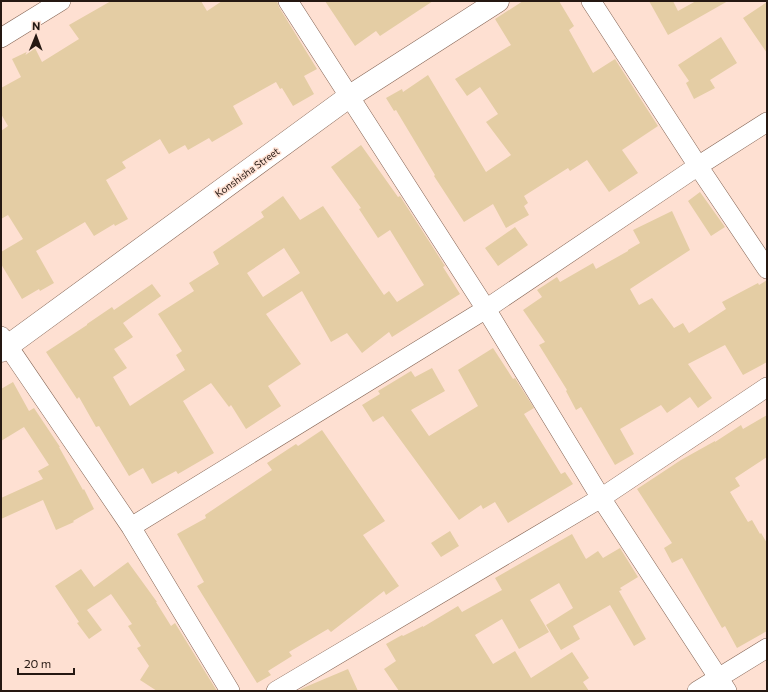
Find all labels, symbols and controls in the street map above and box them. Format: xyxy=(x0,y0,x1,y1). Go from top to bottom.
north arrow xyxy=(16,16,56,56)
text: N xyxy=(32,19,40,32)
street label: Konshisha Street xyxy=(212,145,282,199)
scale bar xyxy=(18,650,74,676)
text: 20 m xyxy=(24,656,51,670)

